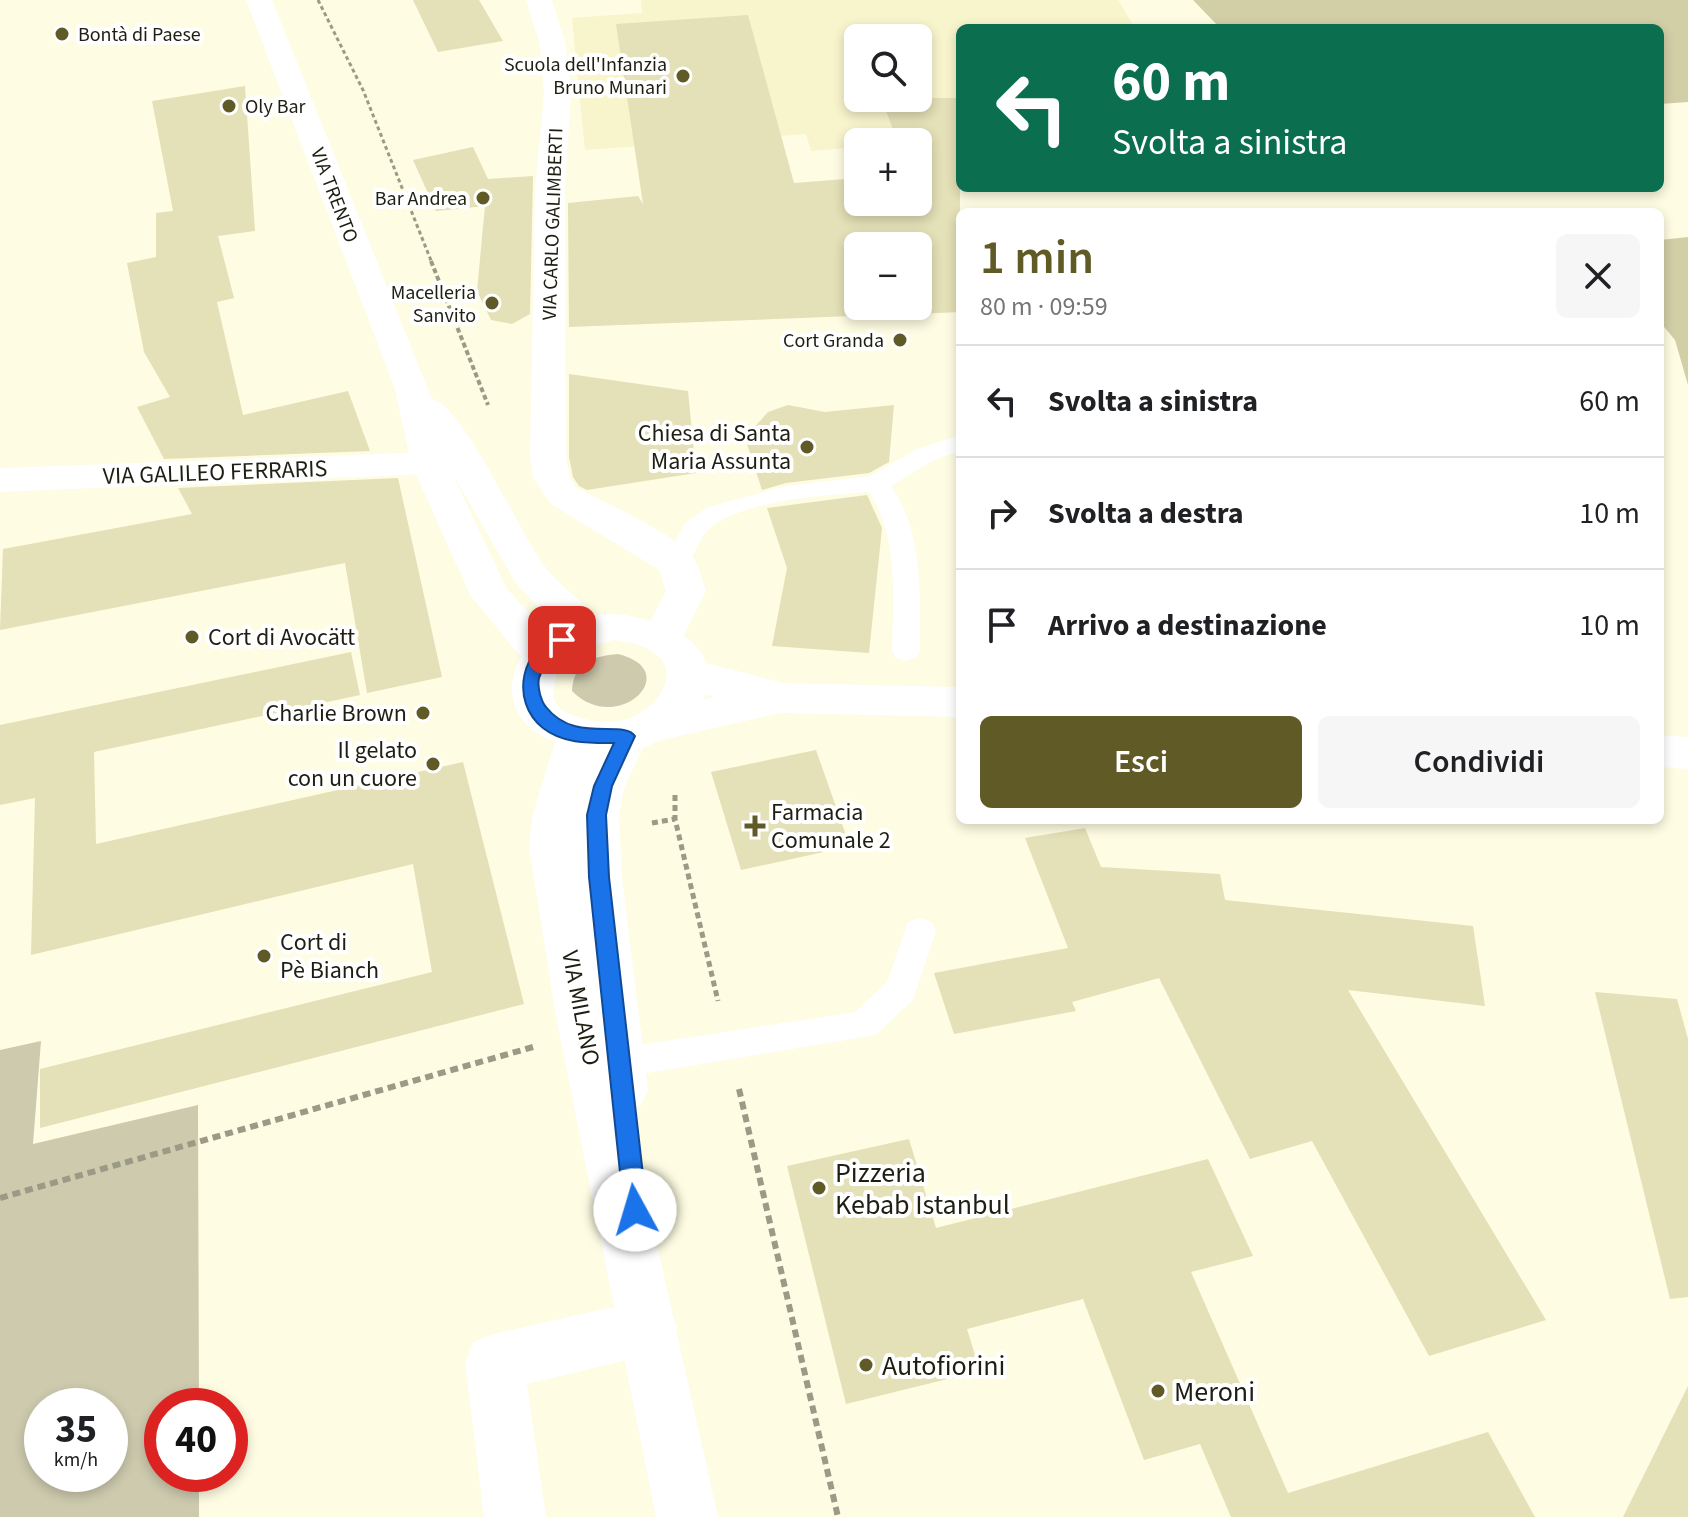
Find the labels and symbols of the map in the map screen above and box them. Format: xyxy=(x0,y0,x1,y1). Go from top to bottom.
place label: Bontà di Paese xyxy=(78,21,201,49)
marker: Bontà di Paese xyxy=(53,25,71,43)
place label: Scuola dell'Infanzia Bruno Munari xyxy=(504,51,667,102)
marker: Scuola dell'Infanzia Bruno Munari xyxy=(674,67,692,85)
place label: Oly Bar xyxy=(245,93,306,121)
marker: Oly Bar xyxy=(220,97,238,115)
street label: VIA CARLO GALIMBERTI xyxy=(536,127,570,321)
street label: VIA TRENTO xyxy=(303,144,365,247)
place label: Bar Andrea xyxy=(375,185,467,213)
marker: Bar Andrea xyxy=(474,189,492,207)
place label: Macelleria Sanvito xyxy=(391,279,476,330)
marker: Macelleria Sanvito xyxy=(483,294,501,312)
place label: Cort Granda xyxy=(783,327,884,355)
marker: Cort Granda xyxy=(891,331,909,349)
place label: Chiesa di Santa Maria Assunta xyxy=(638,416,791,479)
marker: Chiesa di Santa Maria Assunta xyxy=(798,438,816,456)
street label: VIA GALILEO FERRARIS xyxy=(102,451,328,494)
pin xyxy=(528,606,596,674)
place label: Cort di Avocätt xyxy=(208,620,355,655)
marker: Cort di Avocätt xyxy=(183,628,201,646)
place label: Charlie Brown xyxy=(266,696,407,731)
marker: Charlie Brown xyxy=(414,704,432,722)
place label: Il gelato con un cuore xyxy=(288,733,417,796)
marker: Il gelato con un cuore xyxy=(424,755,442,773)
place label: Farmacia Comunale 2 xyxy=(771,795,891,858)
marker: Farmacia Comunale 2 xyxy=(746,817,764,835)
place label: Cort di Pè Bianch xyxy=(280,925,379,988)
marker: Cort di Pè Bianch xyxy=(255,947,273,965)
street label: VIA MILANO xyxy=(552,948,609,1069)
place label: Pizzeria Kebab Istanbul xyxy=(835,1153,1010,1225)
position arrow xyxy=(593,1168,677,1252)
marker: Pizzeria Kebab Istanbul xyxy=(810,1179,828,1197)
place label: Autofiorini xyxy=(882,1346,1006,1386)
marker: Autofiorini xyxy=(857,1356,875,1374)
place label: Meroni xyxy=(1174,1372,1255,1412)
marker: Meroni xyxy=(1149,1382,1167,1400)
speed limit sign: 40 xyxy=(144,1388,248,1492)

